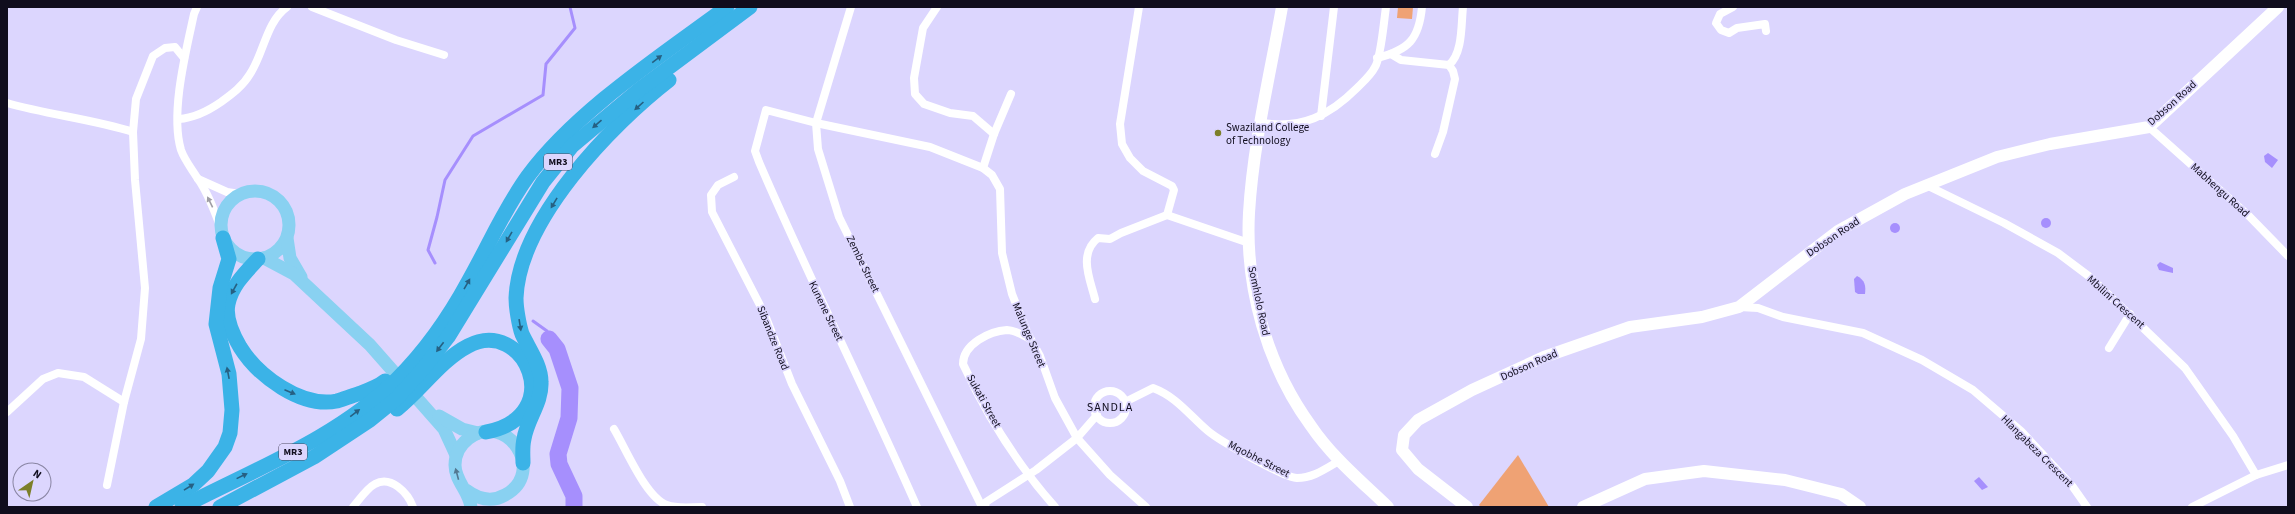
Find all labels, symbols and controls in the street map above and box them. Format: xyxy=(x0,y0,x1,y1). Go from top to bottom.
one-way arrow xyxy=(652,55,662,63)
street label: Dobson Road xyxy=(2144,77,2200,129)
one-way arrow xyxy=(633,101,644,110)
one-way arrow xyxy=(592,119,602,129)
place label: Swaziland College of Technology xyxy=(1226,120,1310,148)
marker: Swaziland College of Technology xyxy=(1213,128,1223,138)
road number: MR3 xyxy=(544,154,572,170)
street label: Mabhengu Road xyxy=(2187,160,2253,220)
one-way arrow xyxy=(207,196,213,207)
one-way arrow xyxy=(550,197,557,209)
street label: Dobson Road xyxy=(1803,214,1863,260)
one-way arrow xyxy=(505,231,512,242)
street label: Zembe Street xyxy=(843,233,883,295)
street label: Somhlolo Road xyxy=(1244,265,1274,337)
street label: Mbilini Crescent xyxy=(2084,272,2148,332)
one-way arrow xyxy=(464,278,471,290)
street label: Kunene Street xyxy=(805,279,847,344)
one-way arrow xyxy=(231,283,237,295)
street label: Malunge Street xyxy=(1009,300,1049,370)
street label: Sibandze Road xyxy=(753,304,793,372)
one-way arrow xyxy=(518,319,524,331)
one-way arrow xyxy=(436,341,444,352)
street label: Dobson Road xyxy=(1498,346,1560,384)
one-way arrow xyxy=(225,366,231,379)
street label: Sukati Street xyxy=(963,372,1005,431)
one-way arrow xyxy=(284,389,296,395)
district label: SANDLA xyxy=(1087,399,1133,416)
one-way arrow xyxy=(350,409,360,417)
street label: Hlangabeza Crescent xyxy=(1998,412,2077,491)
street label: Mqobhe Street xyxy=(1226,437,1293,481)
road number: MR3 xyxy=(279,444,307,460)
north arrow xyxy=(12,462,52,502)
text: N xyxy=(30,466,45,482)
one-way arrow xyxy=(454,468,460,480)
one-way arrow xyxy=(236,473,248,480)
one-way arrow xyxy=(184,483,194,491)

